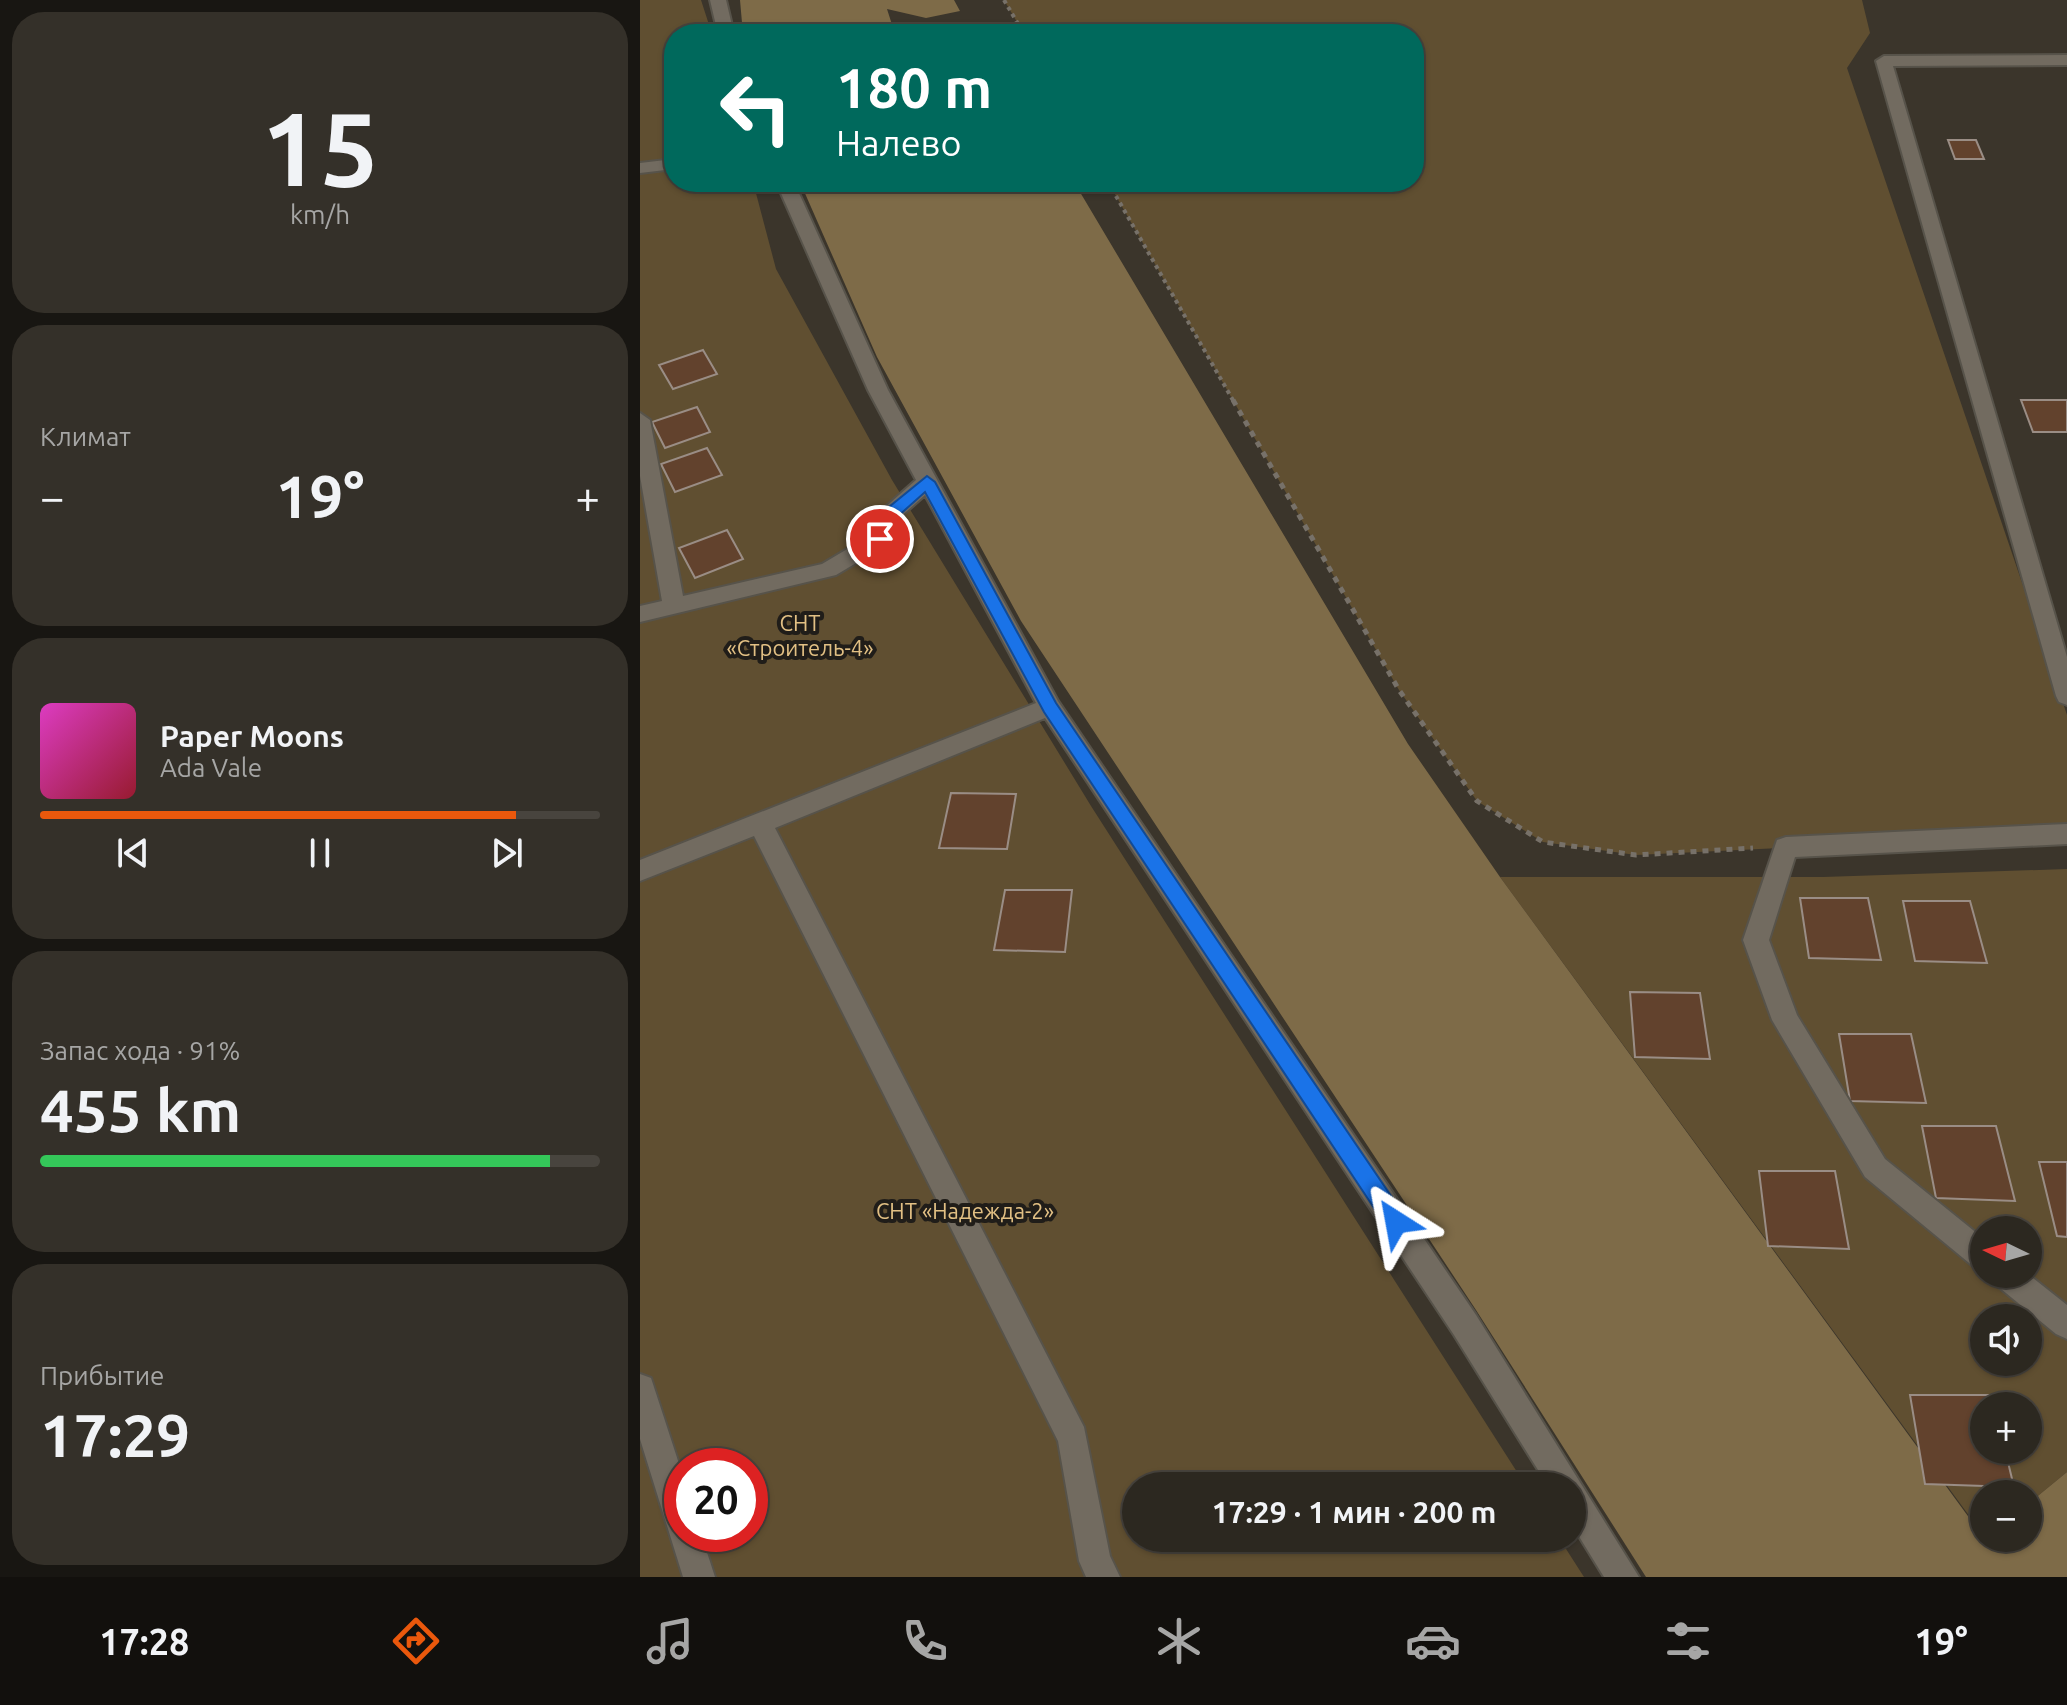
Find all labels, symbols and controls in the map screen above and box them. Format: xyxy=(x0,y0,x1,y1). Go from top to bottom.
icon: left xyxy=(704,56,808,160)
text: 180 m xyxy=(836,56,992,119)
text: 15 xyxy=(261,89,379,206)
text: Налево xyxy=(836,122,961,163)
text: km/h xyxy=(290,200,350,229)
text: Климат xyxy=(40,422,131,451)
text: 19° xyxy=(276,462,364,529)
text: − xyxy=(40,472,65,521)
text: + xyxy=(575,472,600,521)
pin xyxy=(846,505,914,573)
icon: arrive xyxy=(858,517,902,561)
park label: СНТ «Строитель-4» xyxy=(726,610,874,660)
text: Paper Moons xyxy=(160,719,344,753)
text: Ada Vale xyxy=(160,753,262,782)
icon: previous xyxy=(111,831,155,875)
icon: pause xyxy=(298,831,342,875)
icon: next xyxy=(485,831,529,875)
text: Запас хода · 91% xyxy=(40,1036,240,1065)
text: 455 km xyxy=(40,1076,241,1143)
position arrow xyxy=(1354,1180,1438,1264)
park label: СНТ «Надежда-2» xyxy=(876,1198,1054,1223)
north arrow xyxy=(1970,1216,2042,1288)
map controls xyxy=(1970,1216,2042,1552)
button: sound xyxy=(1970,1304,2042,1376)
text: Прибытие xyxy=(40,1361,164,1390)
button: + xyxy=(1970,1392,2042,1464)
text: 17:29 xyxy=(40,1401,190,1468)
speed limit sign: 20 xyxy=(664,1448,768,1552)
button: − xyxy=(1970,1480,2042,1552)
text: 17:29 · 1 мин · 200 m xyxy=(1212,1495,1496,1529)
icon: directions xyxy=(388,1613,444,1669)
icon: music xyxy=(642,1613,698,1669)
icon: phone xyxy=(897,1613,953,1669)
icon: climate xyxy=(1151,1613,1207,1669)
icon: car xyxy=(1405,1613,1461,1669)
icon: filters xyxy=(1660,1613,1716,1669)
text: 17:28 xyxy=(99,1621,189,1662)
text: 19° xyxy=(1914,1621,1968,1662)

